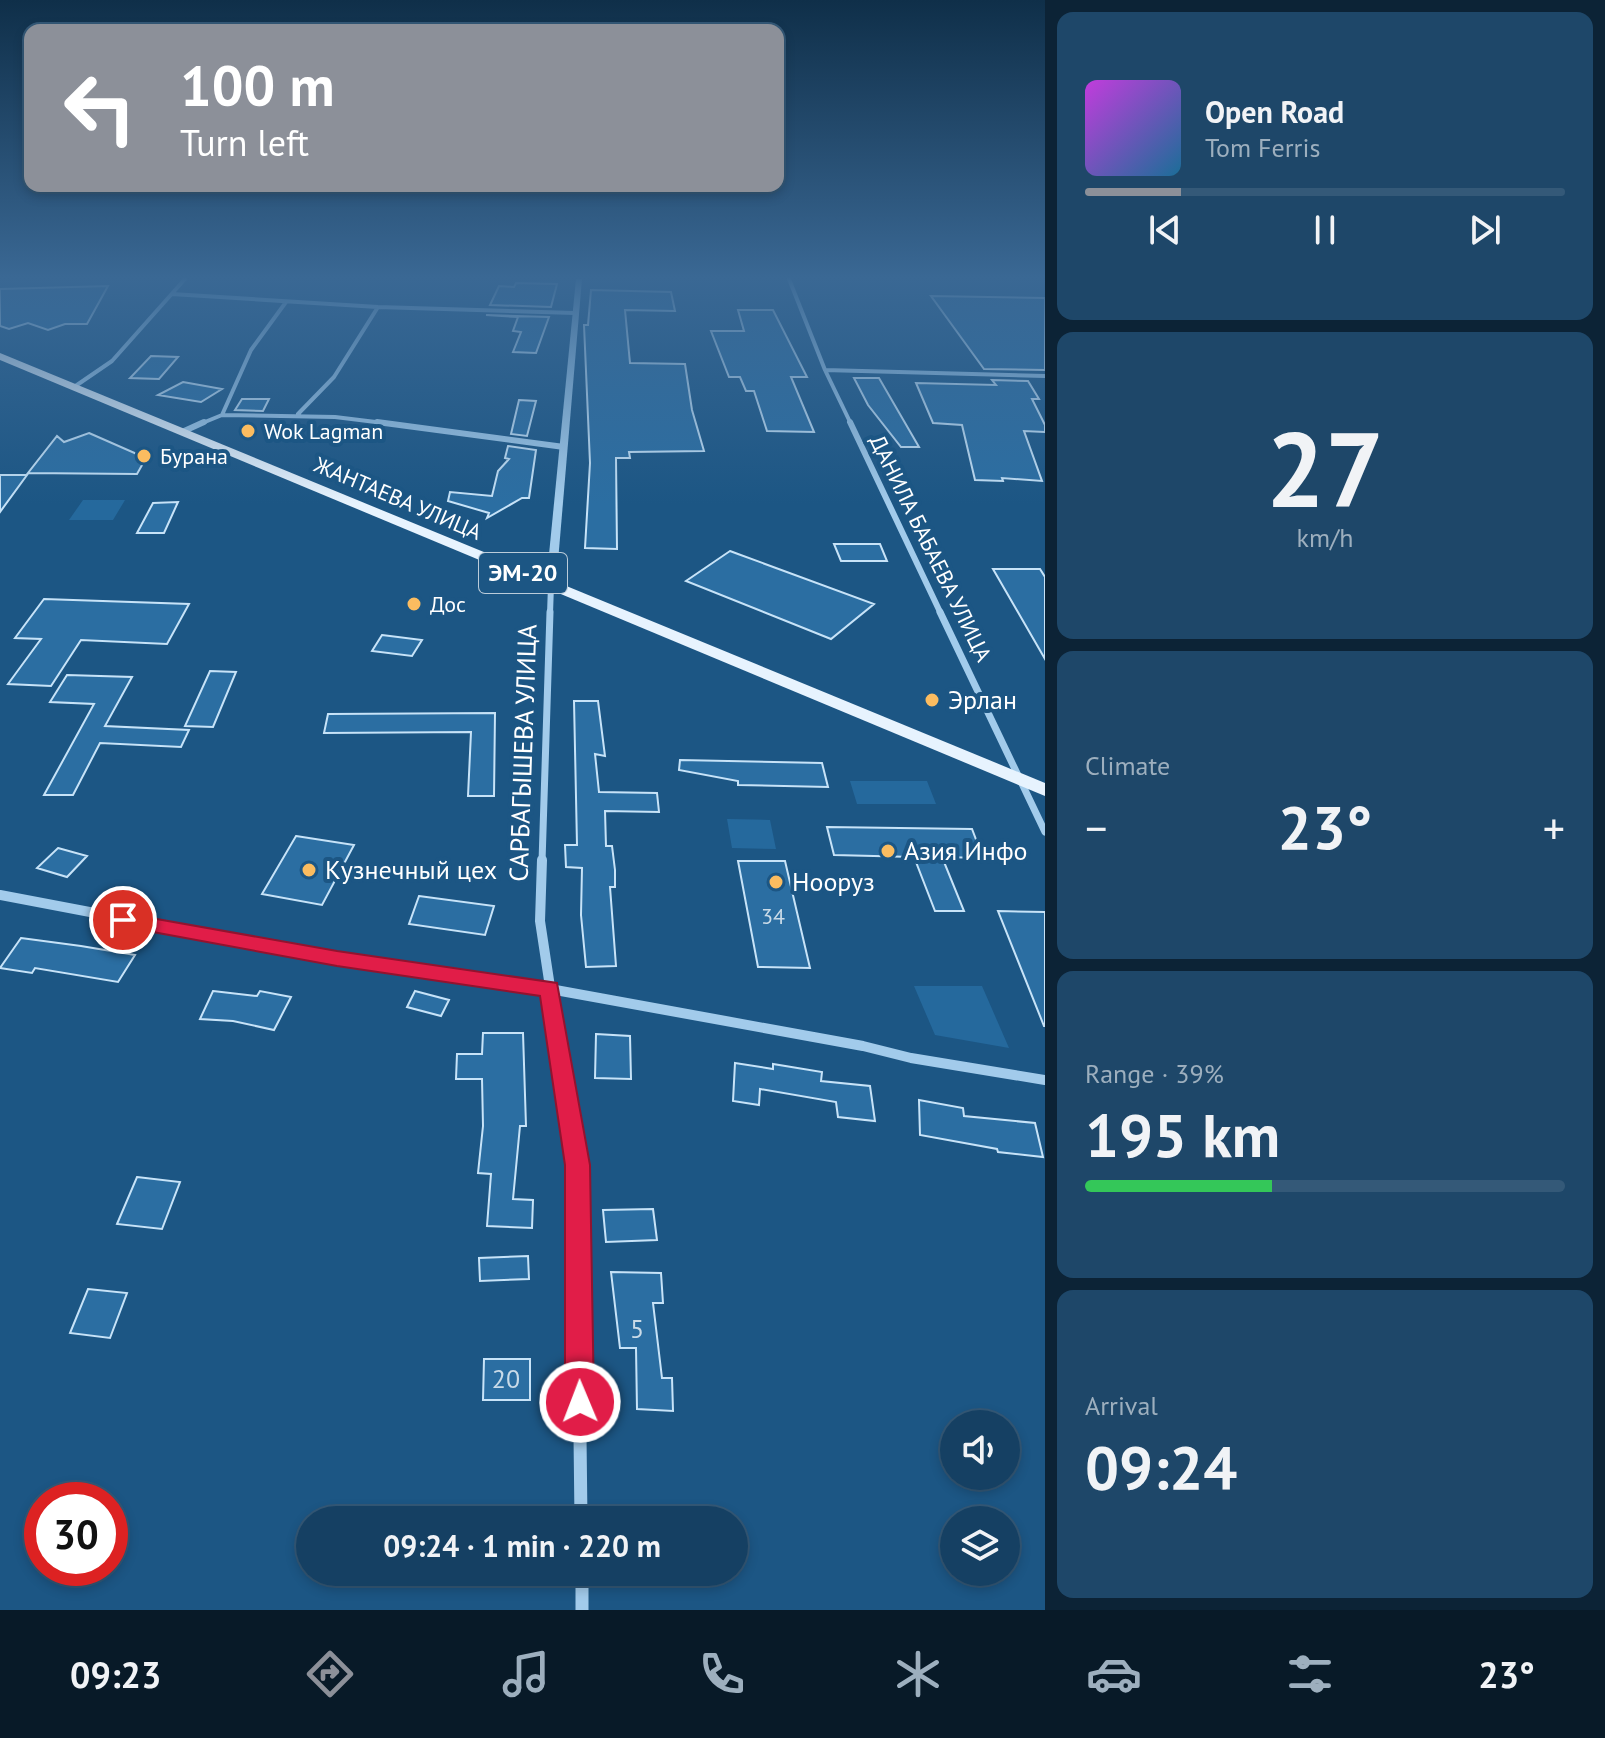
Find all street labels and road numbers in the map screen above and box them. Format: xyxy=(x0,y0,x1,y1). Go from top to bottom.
street label: ДАНИЛА БАБАЕВА УЛИЦА xyxy=(864,430,998,666)
street label: ЖАНТАЕВА УЛИЦА xyxy=(309,450,486,546)
road number: ЭМ-20 xyxy=(479,553,567,593)
street label: САРБАГЫШЕВА УЛИЦА xyxy=(502,624,543,882)

